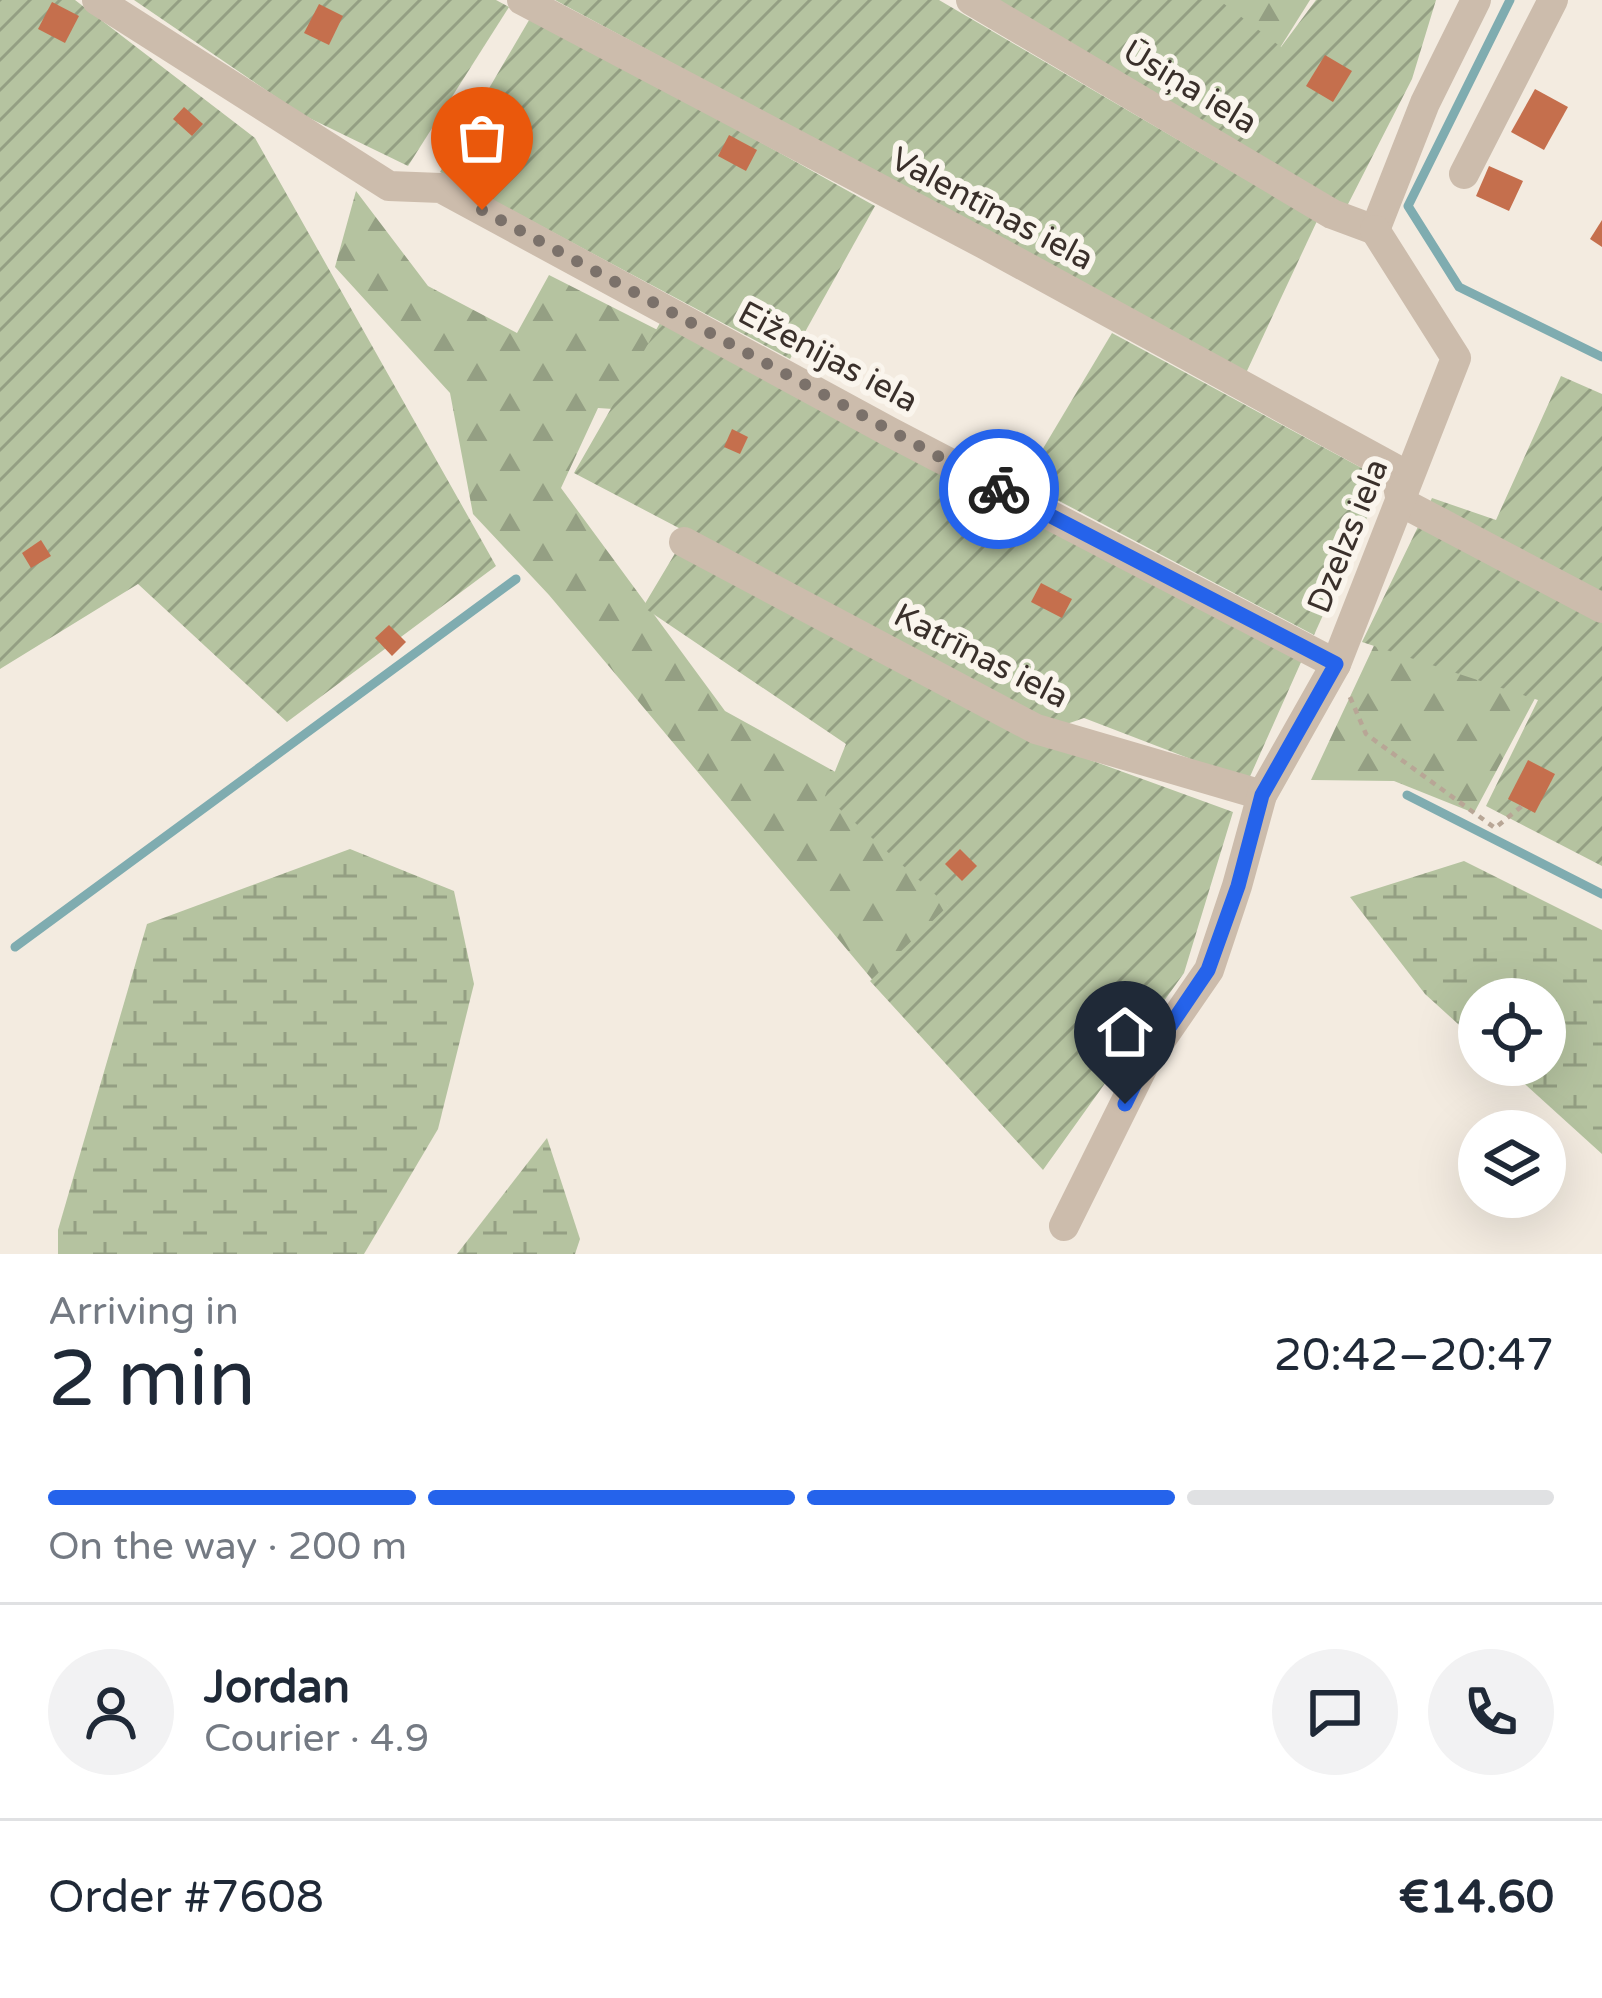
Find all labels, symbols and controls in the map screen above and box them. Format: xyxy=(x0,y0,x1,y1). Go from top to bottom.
street label: Ūsiņa iela xyxy=(1116,32,1264,142)
pin xyxy=(431,87,533,210)
icon: bag xyxy=(449,105,515,171)
street label: Valentīnas iela xyxy=(884,139,1100,279)
street label: Eiženijas iela xyxy=(732,293,924,421)
courier xyxy=(939,429,1059,549)
street label: Dzelzs iela xyxy=(1299,453,1397,619)
icon: bike xyxy=(966,456,1032,522)
street label: Katrīnas iela xyxy=(887,595,1075,717)
map controls xyxy=(1458,978,1566,1218)
button: locate xyxy=(1458,978,1566,1086)
pin xyxy=(1074,981,1176,1104)
icon: home xyxy=(1092,999,1158,1065)
button: layers xyxy=(1458,1110,1566,1218)
text: Arriving in xyxy=(48,1288,239,1335)
text: 20:42–20:47 xyxy=(1274,1329,1554,1383)
text: 2 min xyxy=(48,1333,256,1427)
text: On the way · 200 m xyxy=(48,1523,407,1570)
button: person xyxy=(48,1649,174,1775)
button: chat xyxy=(1272,1649,1398,1775)
button: phone xyxy=(1428,1649,1554,1775)
text: Jordan xyxy=(204,1661,350,1715)
text: Courier · 4.9 xyxy=(204,1715,429,1762)
text: Order #7608 xyxy=(48,1871,324,1925)
text: €14.60 xyxy=(1399,1871,1554,1925)

